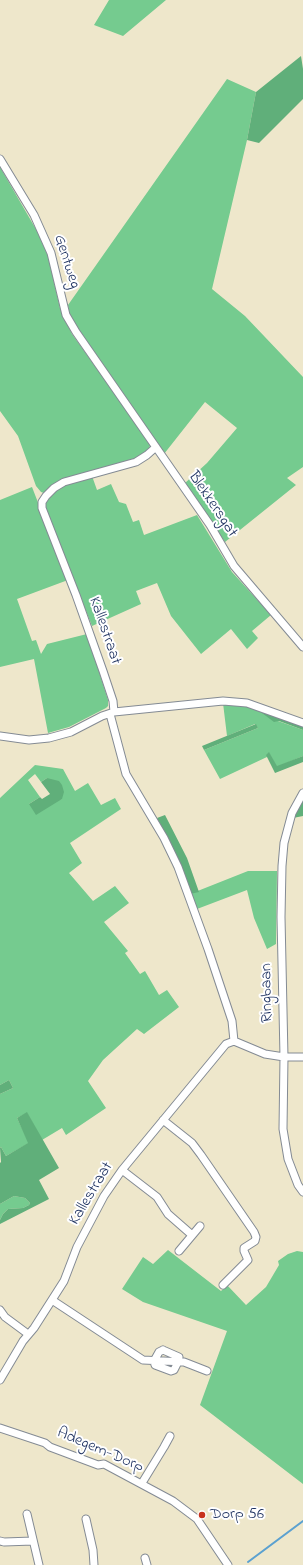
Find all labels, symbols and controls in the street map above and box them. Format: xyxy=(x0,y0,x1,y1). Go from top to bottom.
street label: Gentweg xyxy=(48,233,84,291)
street label: Blekkersgat xyxy=(183,468,241,542)
street label: Kallestraat xyxy=(84,595,124,667)
street label: Ringbaan xyxy=(258,963,278,1023)
street label: Kallestraat xyxy=(66,1159,118,1229)
street label: Adegem-Dorp xyxy=(54,1424,146,1478)
place label: Dorp 56 xyxy=(210,1505,264,1525)
marker: Dorp 56 xyxy=(197,1510,207,1520)

